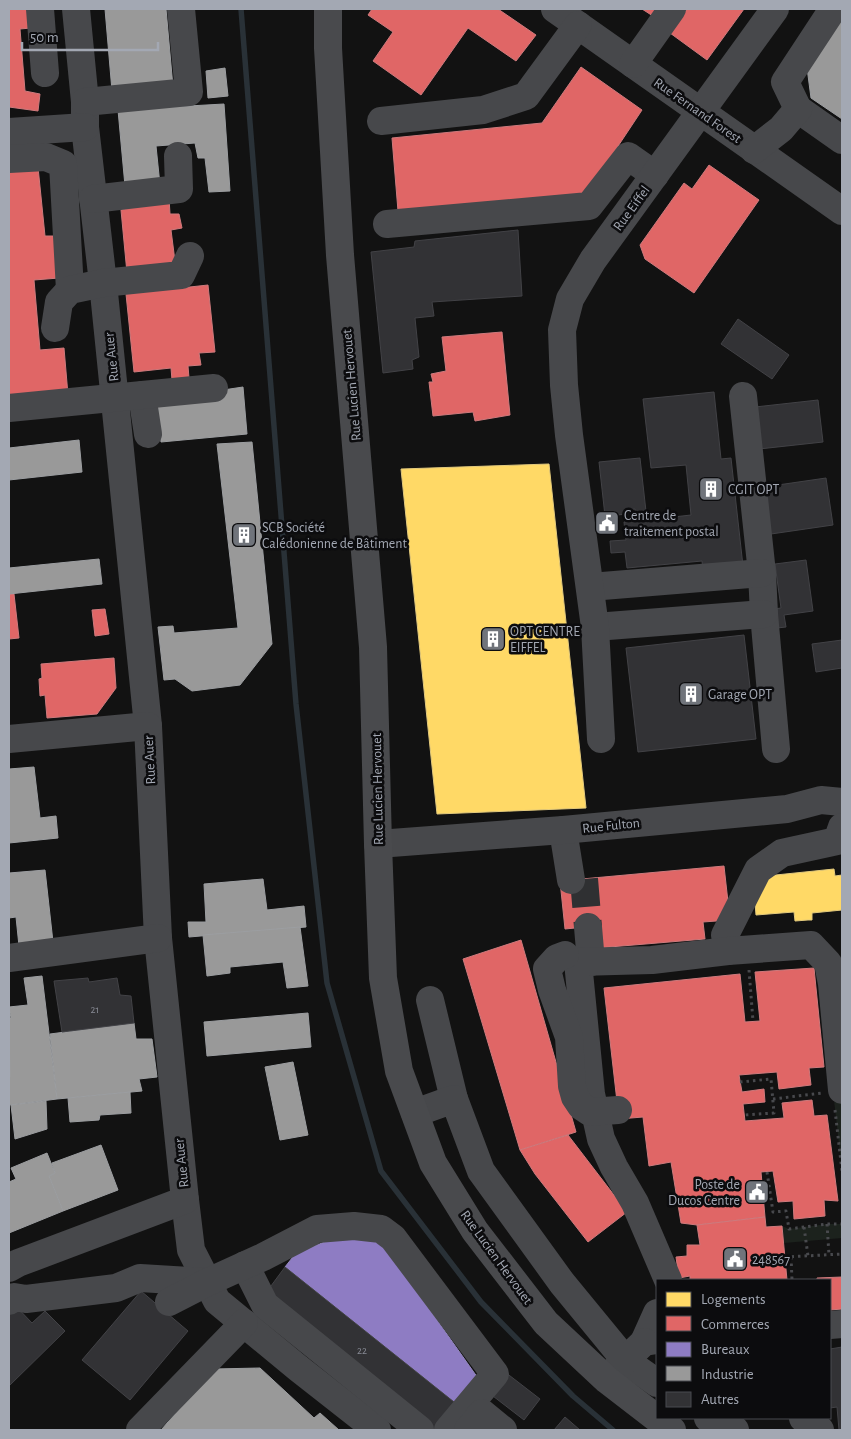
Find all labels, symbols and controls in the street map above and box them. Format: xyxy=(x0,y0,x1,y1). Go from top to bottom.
scale bar xyxy=(22,20,159,52)
text: 50 m xyxy=(30,30,59,45)
street label: Rue Fernand Forest xyxy=(651,75,744,146)
street label: Rue Eiffel xyxy=(611,184,653,234)
street label: Rue Lucien Hervouet xyxy=(340,328,364,441)
street label: Rue Auer xyxy=(102,331,122,382)
building icon: CGIT OPT xyxy=(698,476,724,502)
place label: CGIT OPT xyxy=(728,483,780,497)
place label: Centre de traitement postal xyxy=(624,509,719,539)
public building icon: Centre de traitement postal xyxy=(594,510,620,536)
place label: SCB Société Calédonienne de Bâtiment xyxy=(262,521,408,551)
building icon: SCB Société Calédonienne de Bâtiment xyxy=(231,522,257,548)
place label: OPT CENTRE EIFFEL xyxy=(510,625,580,655)
building icon: OPT CENTRE EIFFEL xyxy=(480,626,506,652)
building icon: Garage OPT xyxy=(678,681,704,707)
place label: Garage OPT xyxy=(708,688,772,702)
street label: Rue Lucien Hervouet xyxy=(370,732,386,845)
street label: Rue Auer xyxy=(142,734,158,785)
street label: Rue Fulton xyxy=(582,816,640,836)
house number: 21 xyxy=(91,1004,99,1015)
street label: Rue Auer xyxy=(172,1137,192,1188)
place label: Poste de Ducos Centre xyxy=(668,1178,740,1208)
public building icon: Poste de Ducos Centre xyxy=(744,1179,770,1205)
street label: Rue Lucien Hervouet xyxy=(458,1208,535,1308)
public building icon: 248567 xyxy=(722,1246,748,1272)
place label: 248567 xyxy=(752,1253,790,1267)
legend xyxy=(656,1279,831,1419)
text: Logements xyxy=(701,1292,766,1307)
text: Commerces xyxy=(701,1317,770,1332)
text: Bureaux xyxy=(701,1342,750,1357)
house number: 22 xyxy=(357,1345,367,1356)
text: Industrie xyxy=(701,1367,754,1382)
text: Autres xyxy=(701,1392,739,1407)

